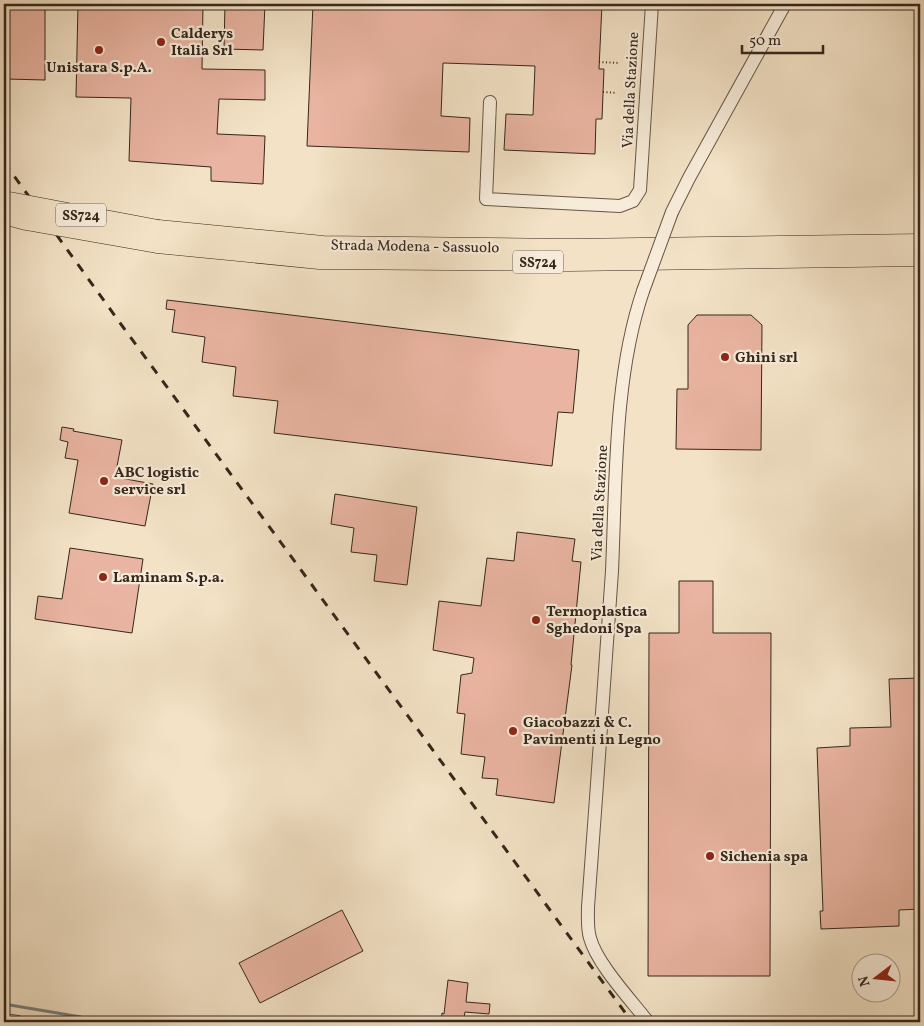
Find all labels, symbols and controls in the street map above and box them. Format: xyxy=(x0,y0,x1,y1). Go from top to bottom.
scale bar xyxy=(742,22,823,54)
place label: Calderys Italia Srl xyxy=(171,24,233,62)
street label: Via della Stazione xyxy=(618,31,645,149)
text: 50 m xyxy=(749,31,781,52)
marker: Calderys Italia Srl xyxy=(155,36,167,48)
marker: Unistara S.p.A. xyxy=(93,44,105,56)
place label: Unistara S.p.A. xyxy=(46,58,152,79)
road number: SS724 xyxy=(56,204,106,226)
street label: Strada Modena - Sassuolo xyxy=(330,236,500,259)
road number: SS724 xyxy=(513,250,563,274)
place label: Ghini srl xyxy=(735,348,798,369)
marker: Ghini srl xyxy=(719,351,731,363)
street label: Via della Stazione xyxy=(587,444,614,562)
place label: ABC logistic service srl xyxy=(114,463,199,501)
marker: ABC logistic service srl xyxy=(98,475,110,487)
place label: Laminam S.p.a. xyxy=(113,568,224,589)
marker: Laminam S.p.a. xyxy=(97,571,109,583)
place label: Termoplastica Sghedoni Spa xyxy=(546,602,647,640)
marker: Termoplastica Sghedoni Spa xyxy=(530,614,542,626)
place label: Giacobazzi & C. Pavimenti in Legno xyxy=(523,713,661,751)
marker: Giacobazzi & C. Pavimenti in Legno xyxy=(507,725,519,737)
place label: Sichenia spa xyxy=(720,847,808,868)
marker: Sichenia spa xyxy=(704,850,716,862)
north arrow xyxy=(852,954,902,1004)
text: N xyxy=(854,974,875,989)

